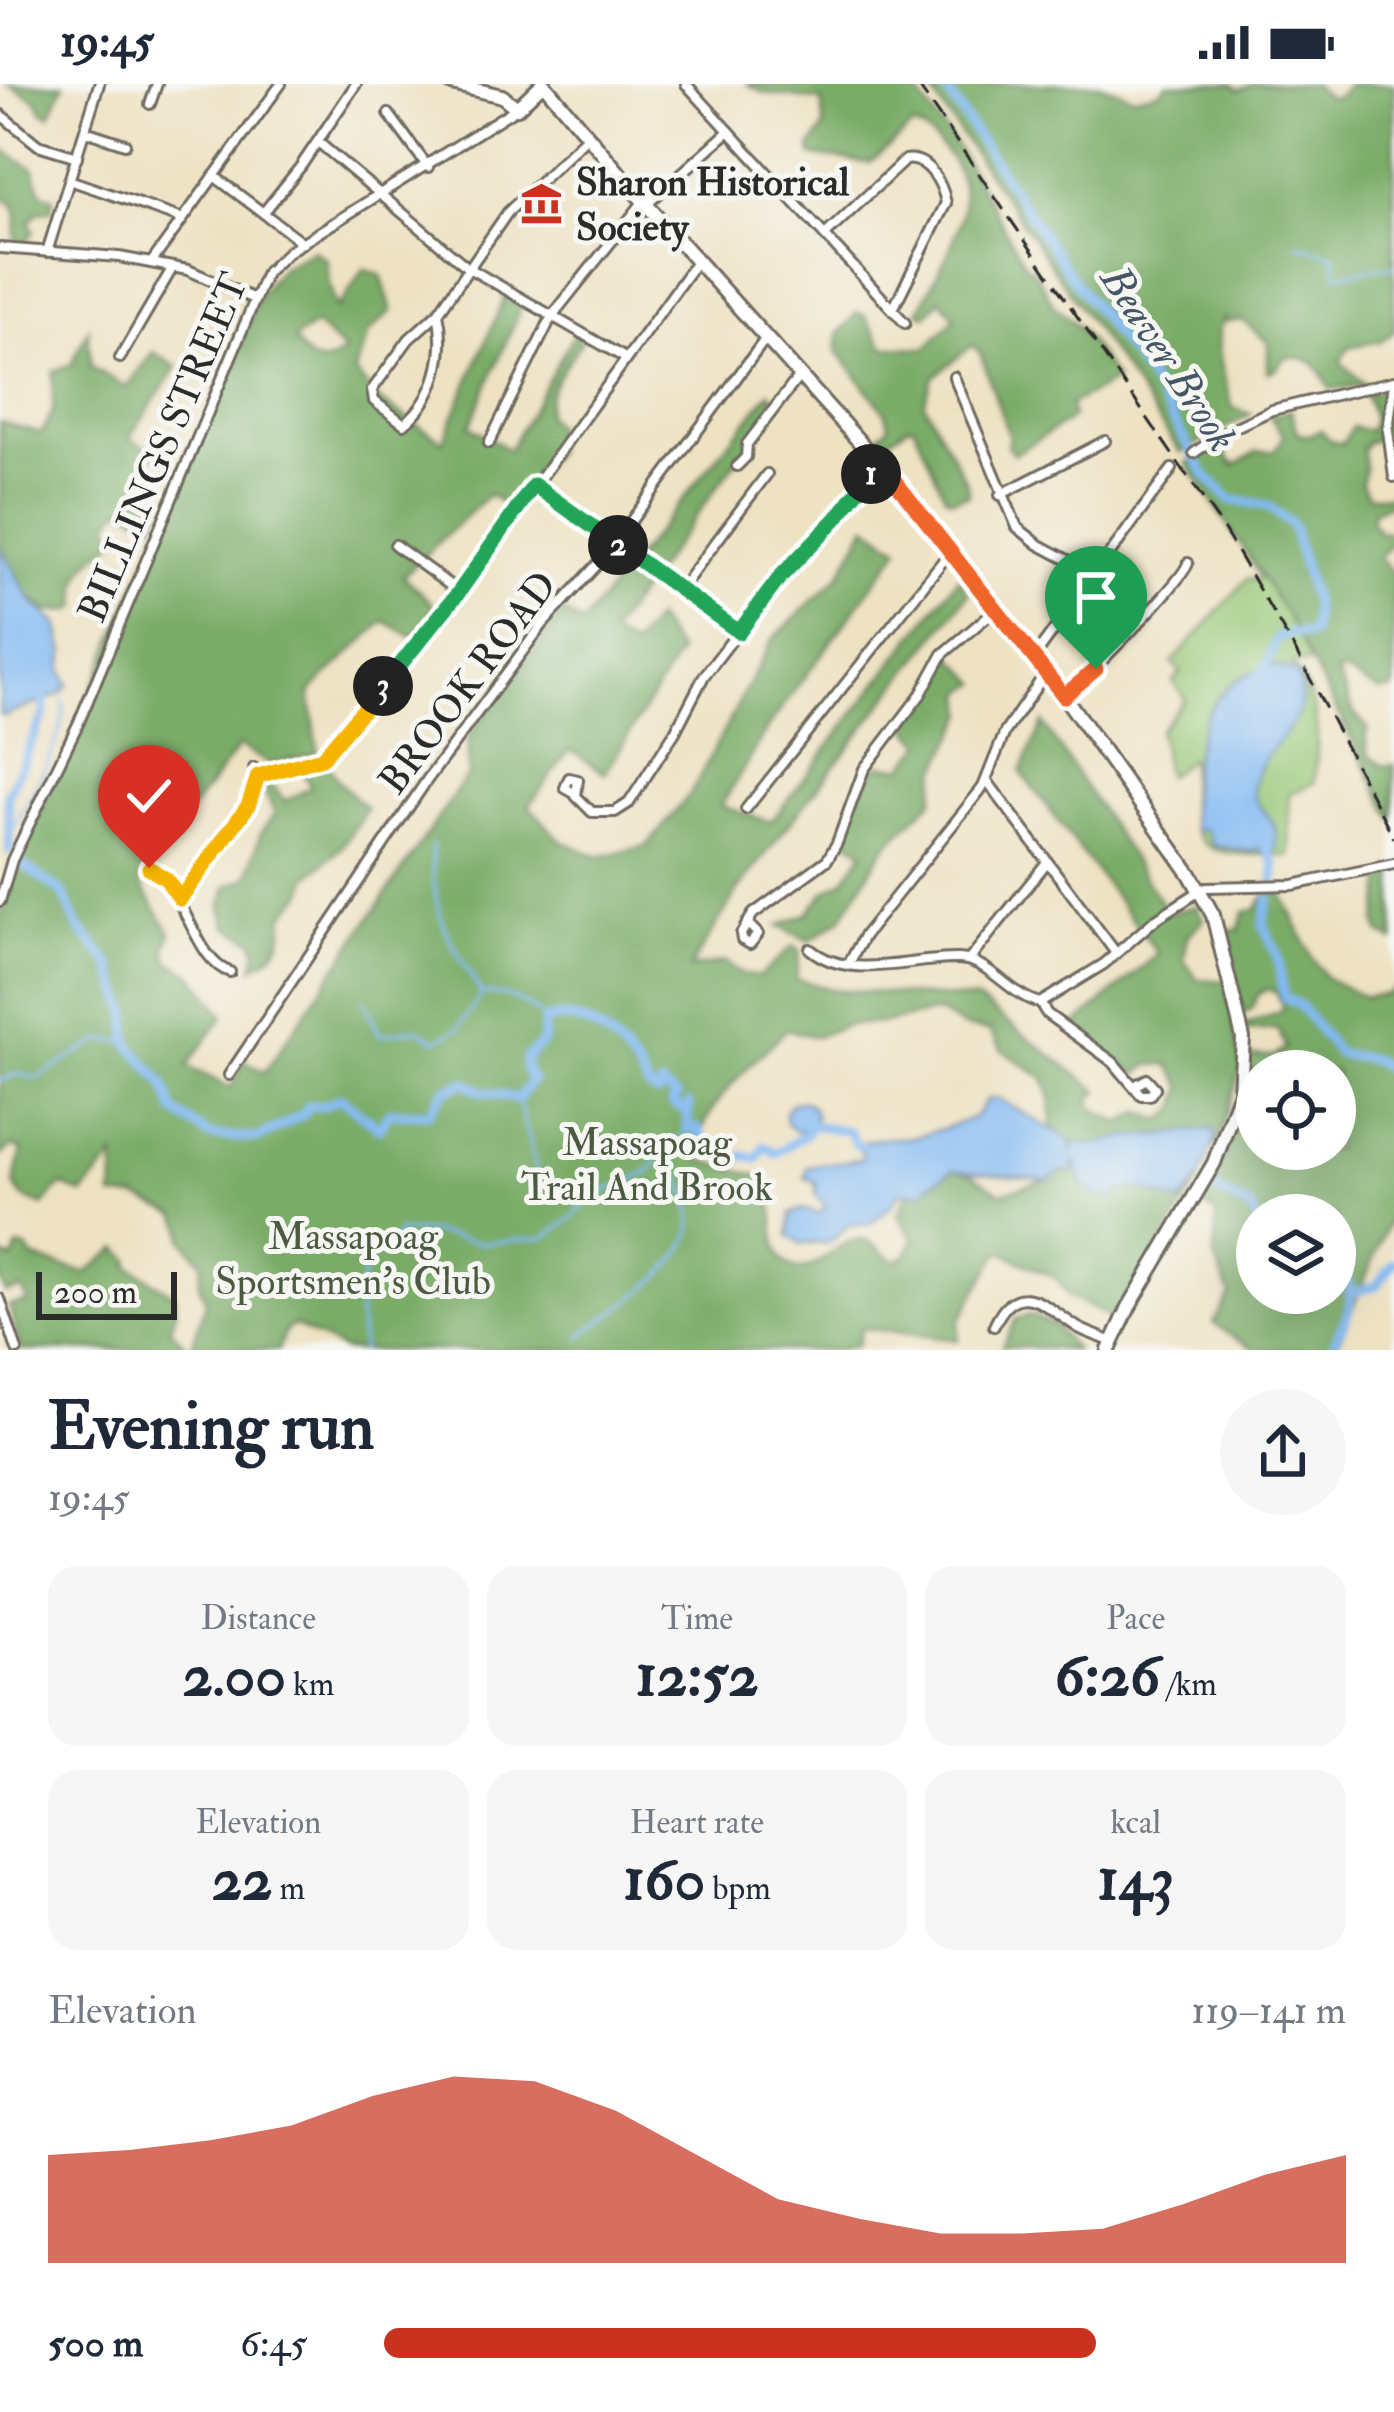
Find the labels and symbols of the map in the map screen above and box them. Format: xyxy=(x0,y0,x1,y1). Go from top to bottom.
place label: Sharon Historical Society xyxy=(576,158,850,252)
museum icon: Sharon Historical Society xyxy=(519,180,565,226)
water label: Beaver Brook xyxy=(1088,255,1248,462)
street label: BILLINGS STREET xyxy=(68,266,259,629)
pin: 1 xyxy=(841,444,901,504)
pin: 2 xyxy=(588,515,648,575)
pin xyxy=(1045,546,1147,669)
street label: BROOK ROAD xyxy=(369,562,568,804)
pin: 3 xyxy=(353,656,413,716)
pin xyxy=(98,745,200,868)
park label: Massapoag Trail And Brook xyxy=(521,1118,773,1212)
park label: Massapoag Sportsmen's Club xyxy=(215,1212,491,1306)
scale bar xyxy=(36,1266,177,1319)

